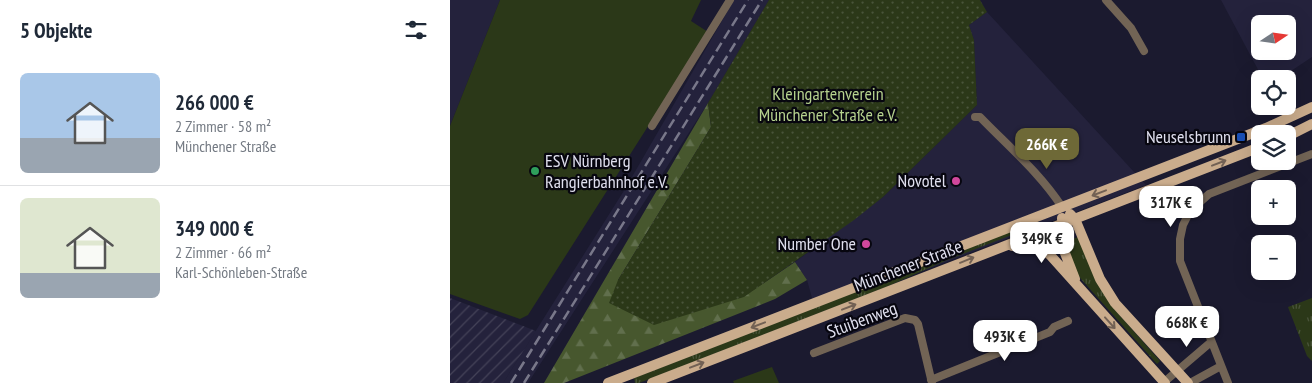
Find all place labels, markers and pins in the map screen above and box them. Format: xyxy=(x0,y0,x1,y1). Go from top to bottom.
place label: Neuselsbrunn xyxy=(1146,125,1231,148)
pin: 266K € xyxy=(1006,128,1088,170)
marker: Neuselsbrunn xyxy=(1235,131,1247,143)
place label: ESV Nürnberg Rangierbahnhof e.V. xyxy=(545,149,668,193)
marker: ESV Nürnberg Rangierbahnhof e.V. xyxy=(529,165,541,177)
place label: Novotel xyxy=(898,169,947,192)
marker: Novotel xyxy=(950,175,962,187)
pin: 317K € xyxy=(1130,186,1212,228)
pin: 349K € xyxy=(1001,222,1083,264)
place label: Number One xyxy=(778,232,856,255)
marker: Number One xyxy=(860,238,872,250)
pin: 668K € xyxy=(1146,306,1228,348)
pin: 493K € xyxy=(964,320,1046,362)

